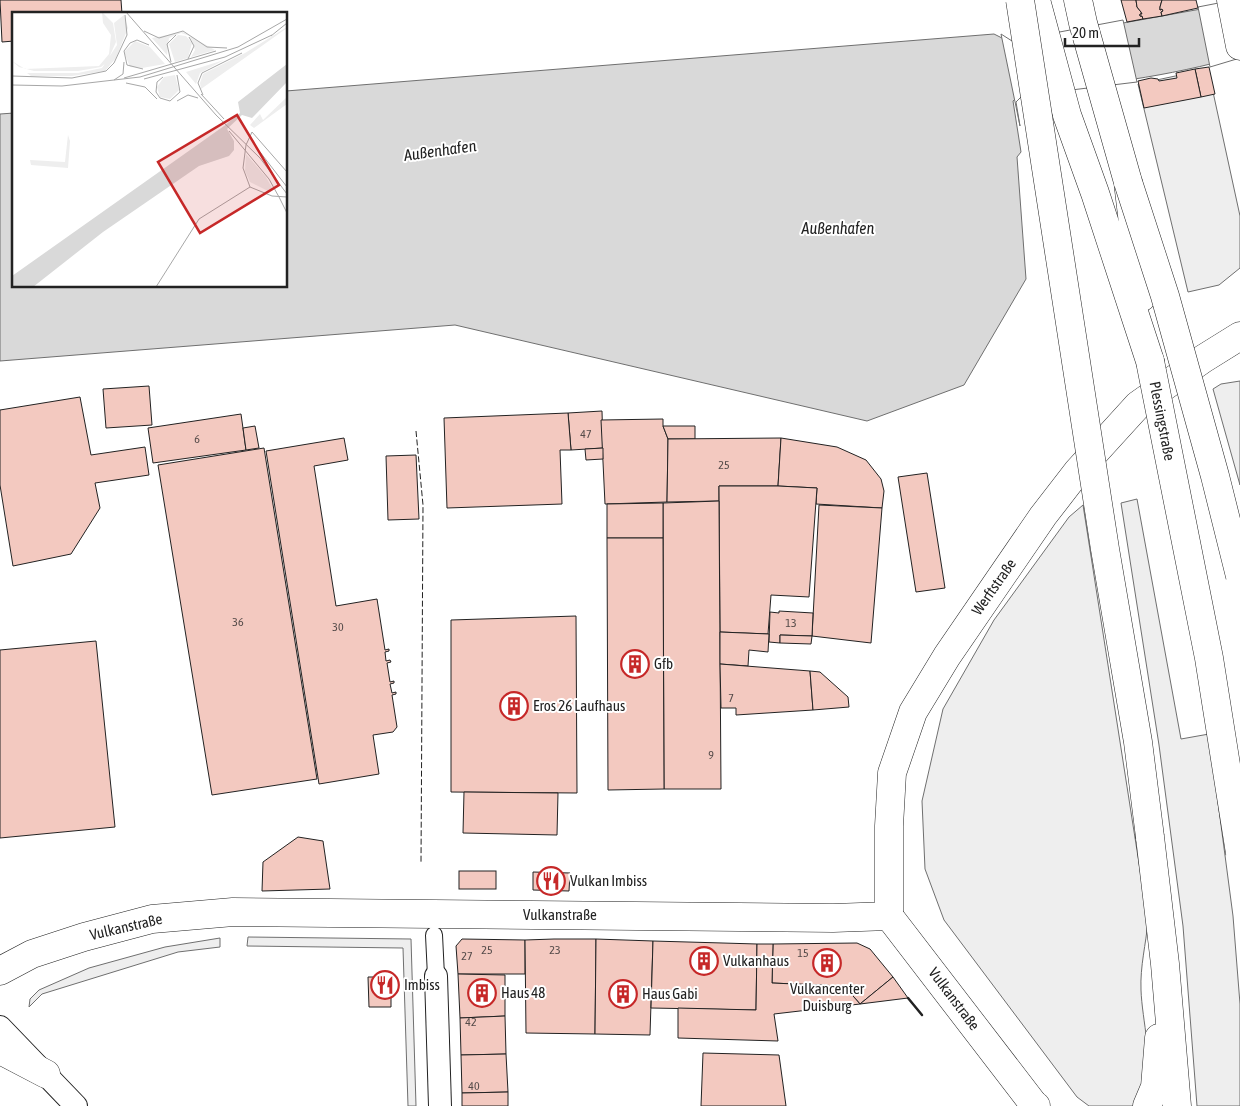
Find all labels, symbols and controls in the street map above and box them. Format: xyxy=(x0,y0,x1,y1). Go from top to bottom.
inset map xyxy=(12,12,288,288)
scale bar xyxy=(1065,15,1139,47)
text: 20 m xyxy=(1072,24,1099,41)
water label: Außenhafen xyxy=(402,136,478,164)
water label: Außenhafen xyxy=(801,219,875,237)
street label: Plessingstraße xyxy=(1146,380,1179,462)
house number: 47 xyxy=(580,427,592,441)
house number: 6 xyxy=(194,432,200,446)
house number: 25 xyxy=(718,458,730,472)
street label: Werftstraße xyxy=(968,555,1019,618)
house number: 36 xyxy=(232,615,244,629)
house number: 13 xyxy=(785,616,797,630)
house number: 30 xyxy=(332,620,344,634)
building icon: Gfb xyxy=(620,649,650,679)
place label: Gfb xyxy=(654,655,673,672)
building icon: Eros 26 Laufhaus xyxy=(499,691,529,721)
house number: 7 xyxy=(728,691,734,705)
place label: Eros 26 Laufhaus xyxy=(533,697,625,714)
house number: 9 xyxy=(708,748,714,762)
restaurant icon: Vulkan Imbiss xyxy=(536,866,566,896)
place label: Vulkan Imbiss xyxy=(570,872,647,889)
street label: Vulkanstraße xyxy=(523,906,597,923)
street label: Vulkanstraße xyxy=(88,910,164,943)
house number: 25 xyxy=(481,943,493,957)
house number: 23 xyxy=(549,943,561,957)
building icon: Vulkanhaus xyxy=(689,946,719,976)
house number: 15 xyxy=(797,946,809,960)
building icon: Vulkancenter Duisburg xyxy=(812,948,842,978)
house number: 27 xyxy=(461,949,473,963)
place label: Vulkanhaus xyxy=(723,952,789,969)
street label: Vulkanstraße xyxy=(925,964,983,1033)
restaurant icon: Imbiss xyxy=(370,970,400,1000)
place label: Imbiss xyxy=(404,976,440,993)
building icon: Haus 48 xyxy=(467,978,497,1008)
building icon: Haus Gabi xyxy=(608,979,638,1009)
place label: Vulkancenter Duisburg xyxy=(790,980,865,1014)
place label: Haus 48 xyxy=(501,984,545,1001)
place label: Haus Gabi xyxy=(642,985,698,1002)
house number: 42 xyxy=(465,1015,477,1029)
house number: 40 xyxy=(468,1079,480,1093)

